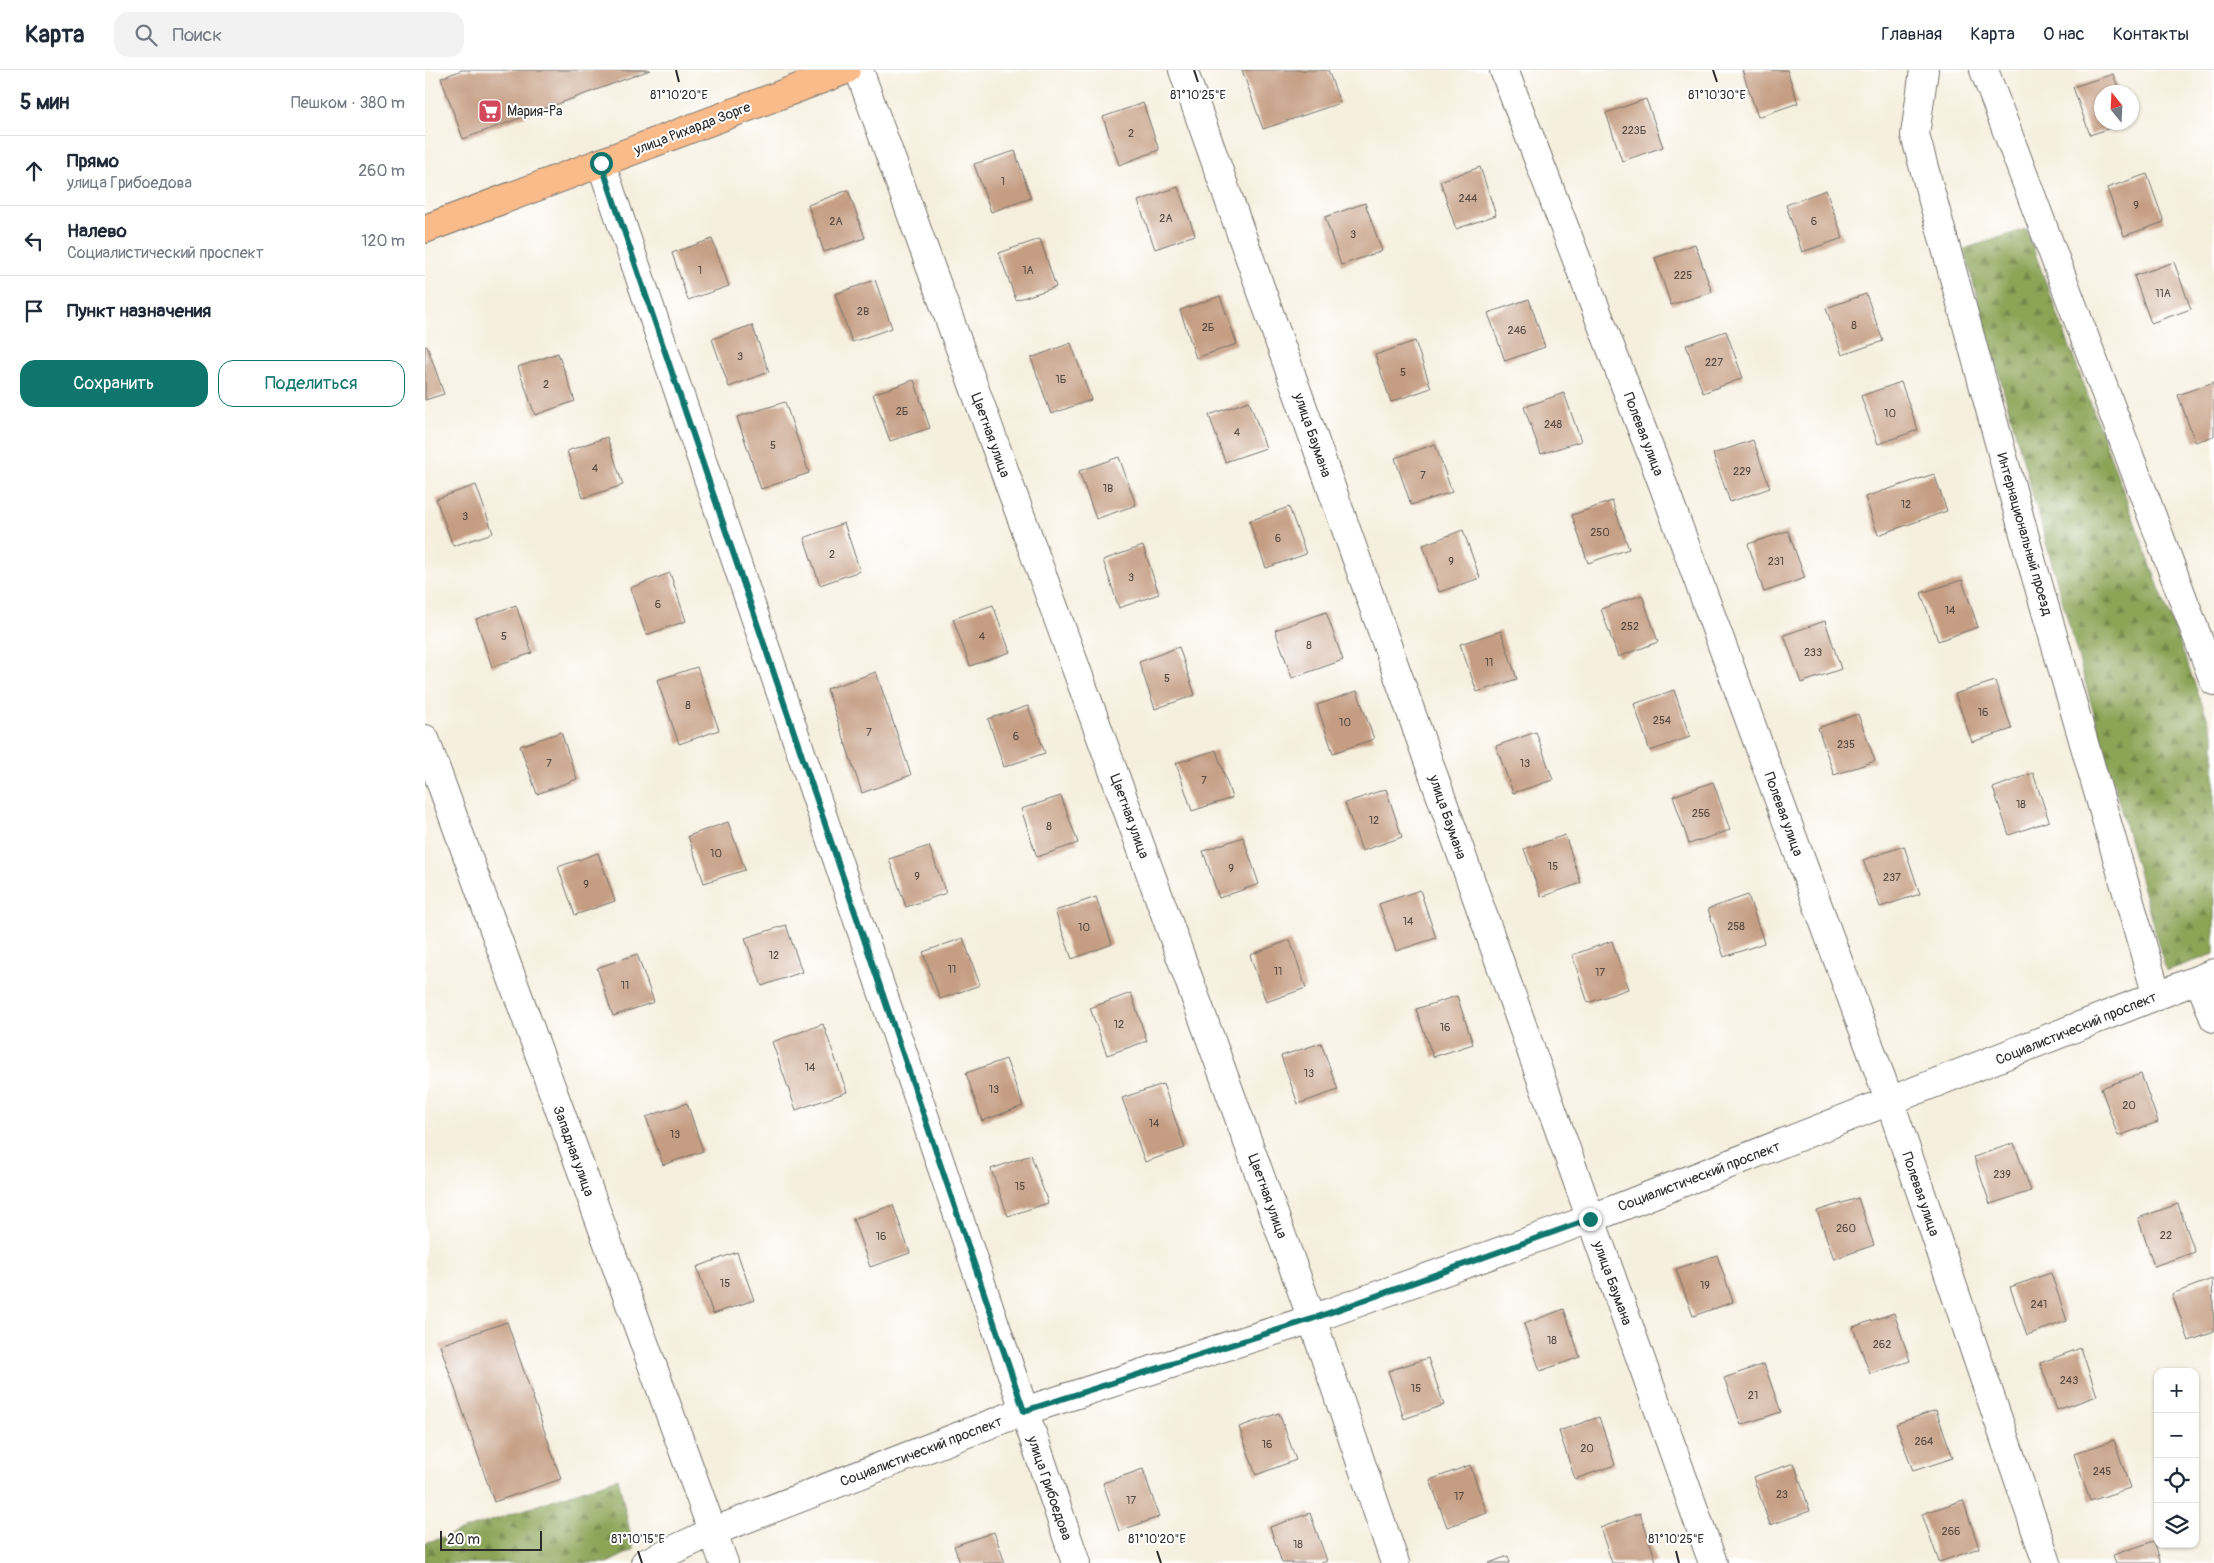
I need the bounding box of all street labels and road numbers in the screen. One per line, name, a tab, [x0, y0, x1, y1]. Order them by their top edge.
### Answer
street label: улица Рихарда Зорге	[631, 98, 753, 159]
street label: улица Баумана	[1290, 390, 1335, 480]
street label: Полевая улица	[1620, 390, 1667, 478]
street label: Цветная улица	[967, 391, 1014, 480]
street label: Интернациональный проезд	[1993, 451, 2056, 618]
street label: Полевая улица	[1760, 770, 1807, 858]
street label: Цветная улица	[1106, 772, 1153, 861]
street label: улица Баумана	[1425, 772, 1470, 862]
street label: Социалистический проспект	[1993, 988, 2159, 1069]
street label: Западная улица	[549, 1104, 598, 1199]
street label: Социалистический проспект	[1616, 1138, 1783, 1215]
street label: Полевая улица	[1898, 1150, 1943, 1239]
street label: Цветная улица	[1244, 1152, 1291, 1241]
street label: улица Баумана	[1589, 1238, 1636, 1327]
street label: Социалистический проспект	[838, 1413, 1005, 1490]
street label: улица Грибоедова	[1023, 1433, 1075, 1543]

